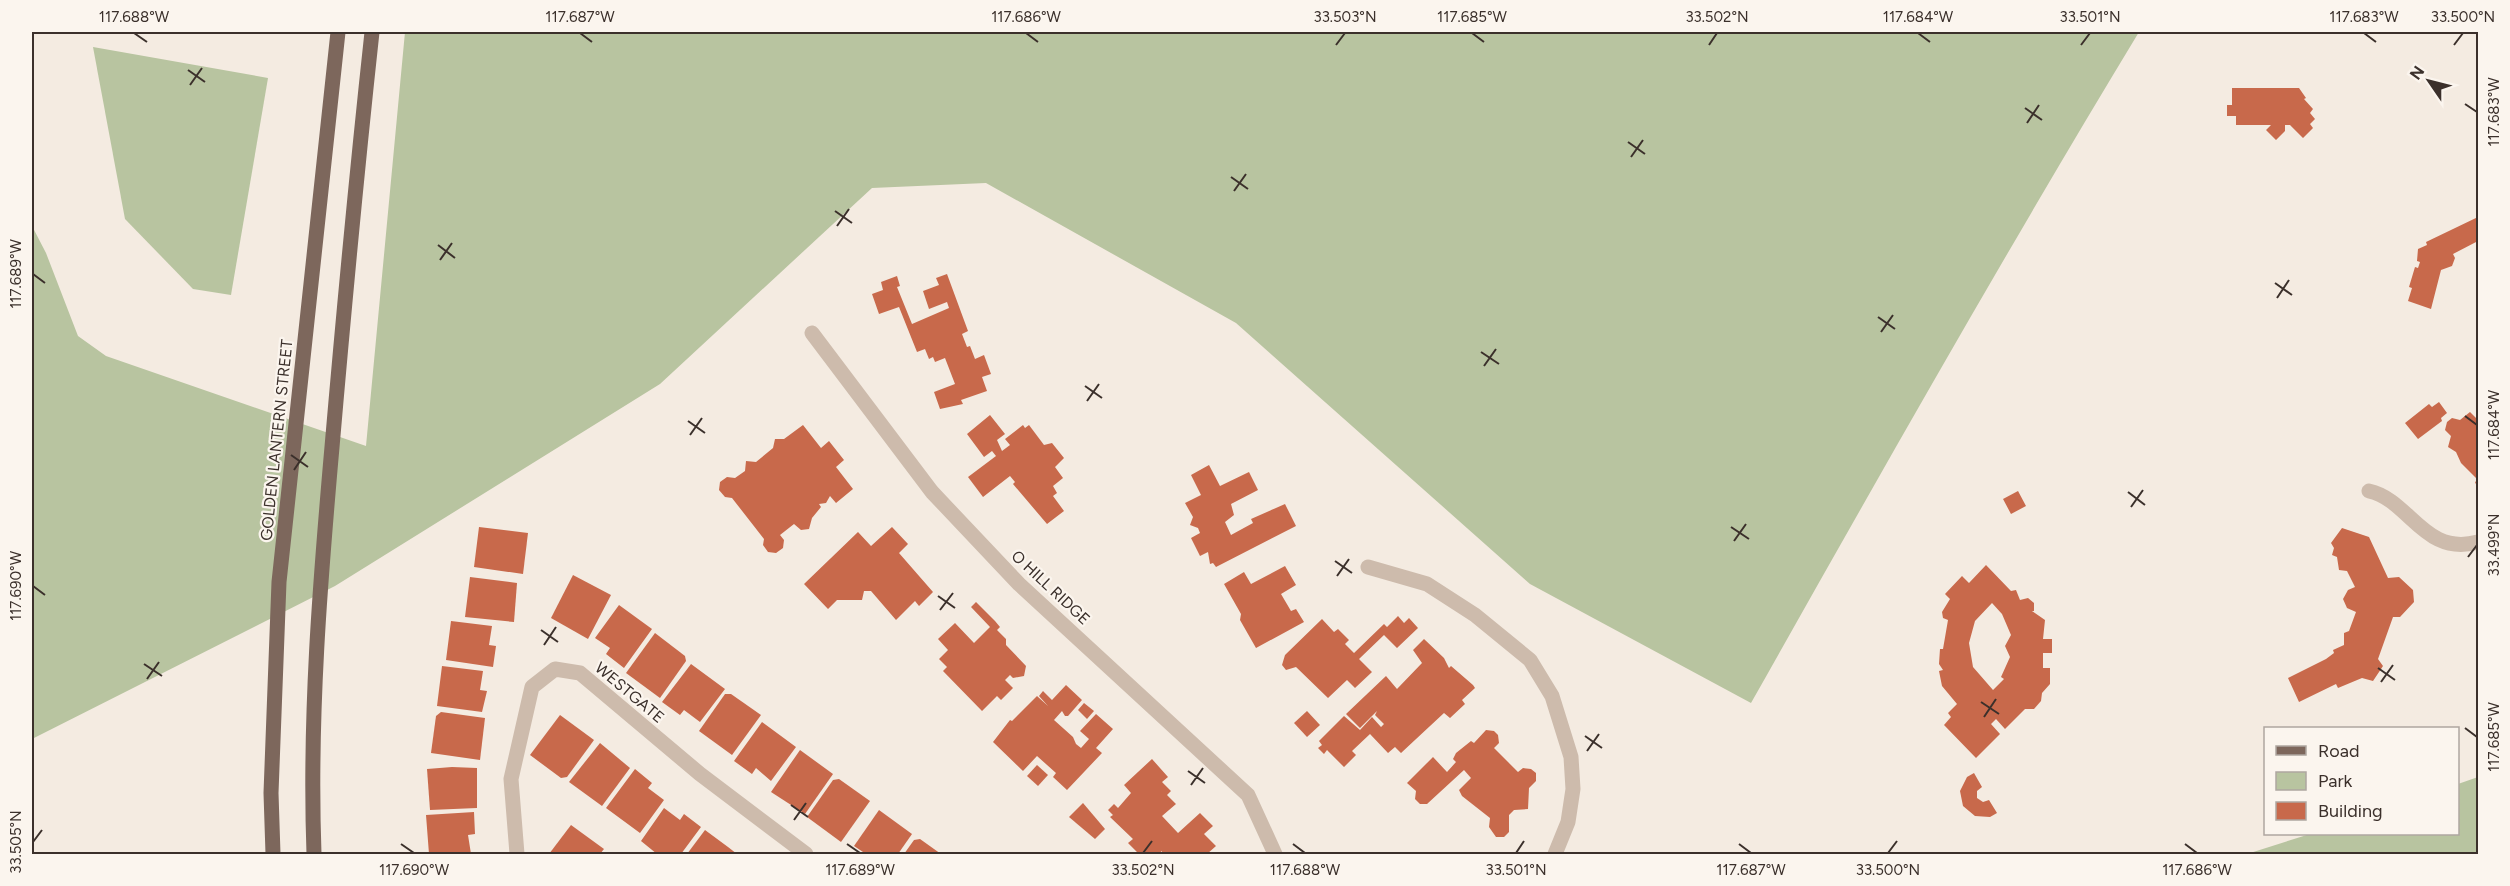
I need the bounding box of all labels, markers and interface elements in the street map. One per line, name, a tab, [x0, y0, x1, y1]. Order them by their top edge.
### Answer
text: 117.688°W	[99, 8, 170, 26]
text: 117.687°W	[545, 8, 615, 26]
text: 117.686°W	[991, 8, 1061, 26]
text: 33.503°N	[1314, 8, 1377, 26]
text: 117.685°W	[1437, 8, 1508, 26]
text: 33.502°N	[1685, 8, 1749, 26]
text: 117.684°W	[1883, 8, 1954, 26]
text: 33.501°N	[2059, 8, 2121, 26]
text: 117.683°W	[2329, 8, 2399, 26]
text: 33.500°N	[2431, 8, 2495, 26]
north arrow	[2399, 51, 2459, 111]
text: N	[2406, 62, 2428, 83]
text: 117.683°W	[2485, 77, 2503, 147]
text: 117.689°W	[7, 239, 25, 309]
street label: GOLDEN LANTERN STREET	[256, 338, 297, 542]
text: 117.684°W	[2485, 389, 2503, 460]
text: 33.499°N	[2485, 514, 2503, 576]
street label: O HILL RIDGE	[1007, 546, 1094, 629]
text: 117.690°W	[7, 550, 25, 621]
street label: WESTGATE	[591, 658, 668, 727]
text: 117.685°W	[2485, 701, 2503, 772]
legend	[2264, 727, 2459, 835]
text: Road	[2318, 740, 2359, 762]
text: Park	[2318, 770, 2353, 792]
text: Building	[2318, 800, 2383, 822]
text: 33.505°N	[7, 810, 25, 874]
text: 117.690°W	[379, 861, 450, 879]
text: 117.689°W	[825, 861, 895, 879]
text: 33.502°N	[1111, 861, 1175, 879]
text: 117.688°W	[1270, 861, 1341, 879]
text: 33.501°N	[1485, 861, 1547, 879]
text: 117.687°W	[1716, 861, 1786, 879]
text: 33.500°N	[1856, 861, 1920, 879]
text: 117.686°W	[2162, 861, 2232, 879]

